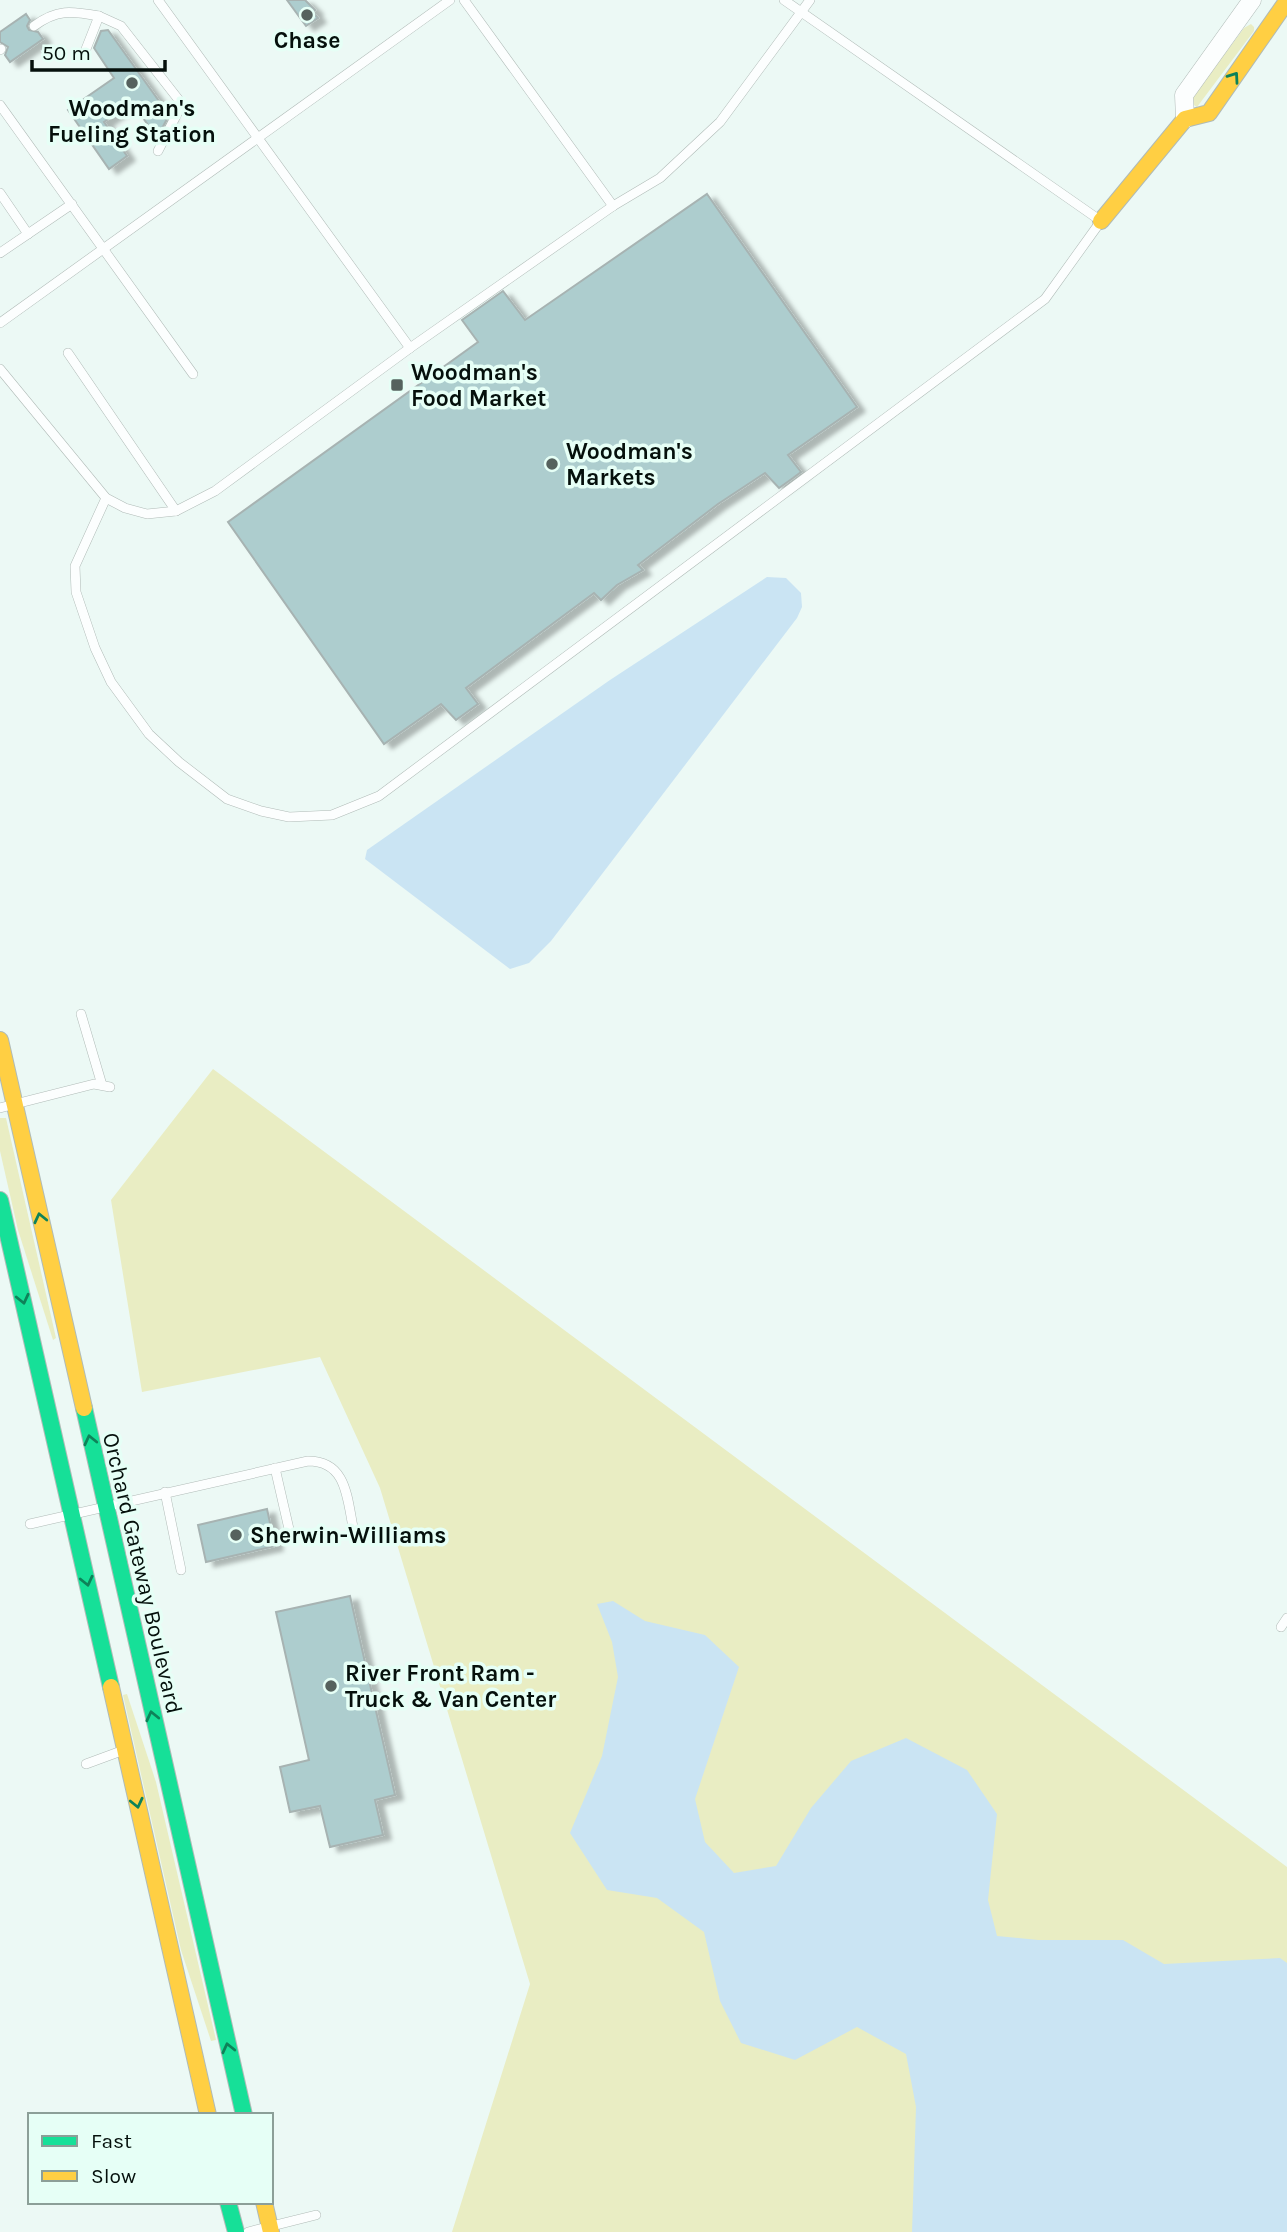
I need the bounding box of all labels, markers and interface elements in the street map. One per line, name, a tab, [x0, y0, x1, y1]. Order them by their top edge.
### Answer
marker: Chase	[299, 7, 315, 23]
place label: Chase	[274, 27, 340, 54]
scale bar	[32, 28, 164, 72]
text: 50 m	[42, 41, 91, 65]
one-way arrow	[1226, 72, 1238, 85]
marker: Woodman's Fueling Station	[124, 75, 140, 91]
place label: Woodman's Fueling Station	[48, 95, 216, 148]
place label: Woodman's Food Market	[411, 359, 546, 412]
marker: Woodman's Food Market	[389, 377, 405, 393]
place label: Woodman's Markets	[566, 438, 693, 491]
marker: Woodman's Markets	[544, 456, 560, 472]
one-way arrow	[34, 1212, 48, 1224]
one-way arrow	[14, 1293, 29, 1305]
street label: Orchard Gateway Boulevard	[97, 1430, 188, 1716]
one-way arrow	[84, 1434, 98, 1446]
place label: Sherwin-Williams	[250, 1522, 446, 1549]
marker: Sherwin-Williams	[228, 1527, 244, 1543]
one-way arrow	[79, 1575, 93, 1587]
place label: River Front Ram - Truck & Van Center	[345, 1660, 556, 1713]
marker: River Front Ram - Truck & Van Center	[323, 1678, 339, 1694]
one-way arrow	[146, 1710, 161, 1722]
one-way arrow	[129, 1797, 143, 1809]
one-way arrow	[222, 2042, 237, 2054]
legend	[28, 2113, 273, 2204]
text: Fast	[91, 2129, 132, 2153]
text: Slow	[91, 2164, 136, 2188]

